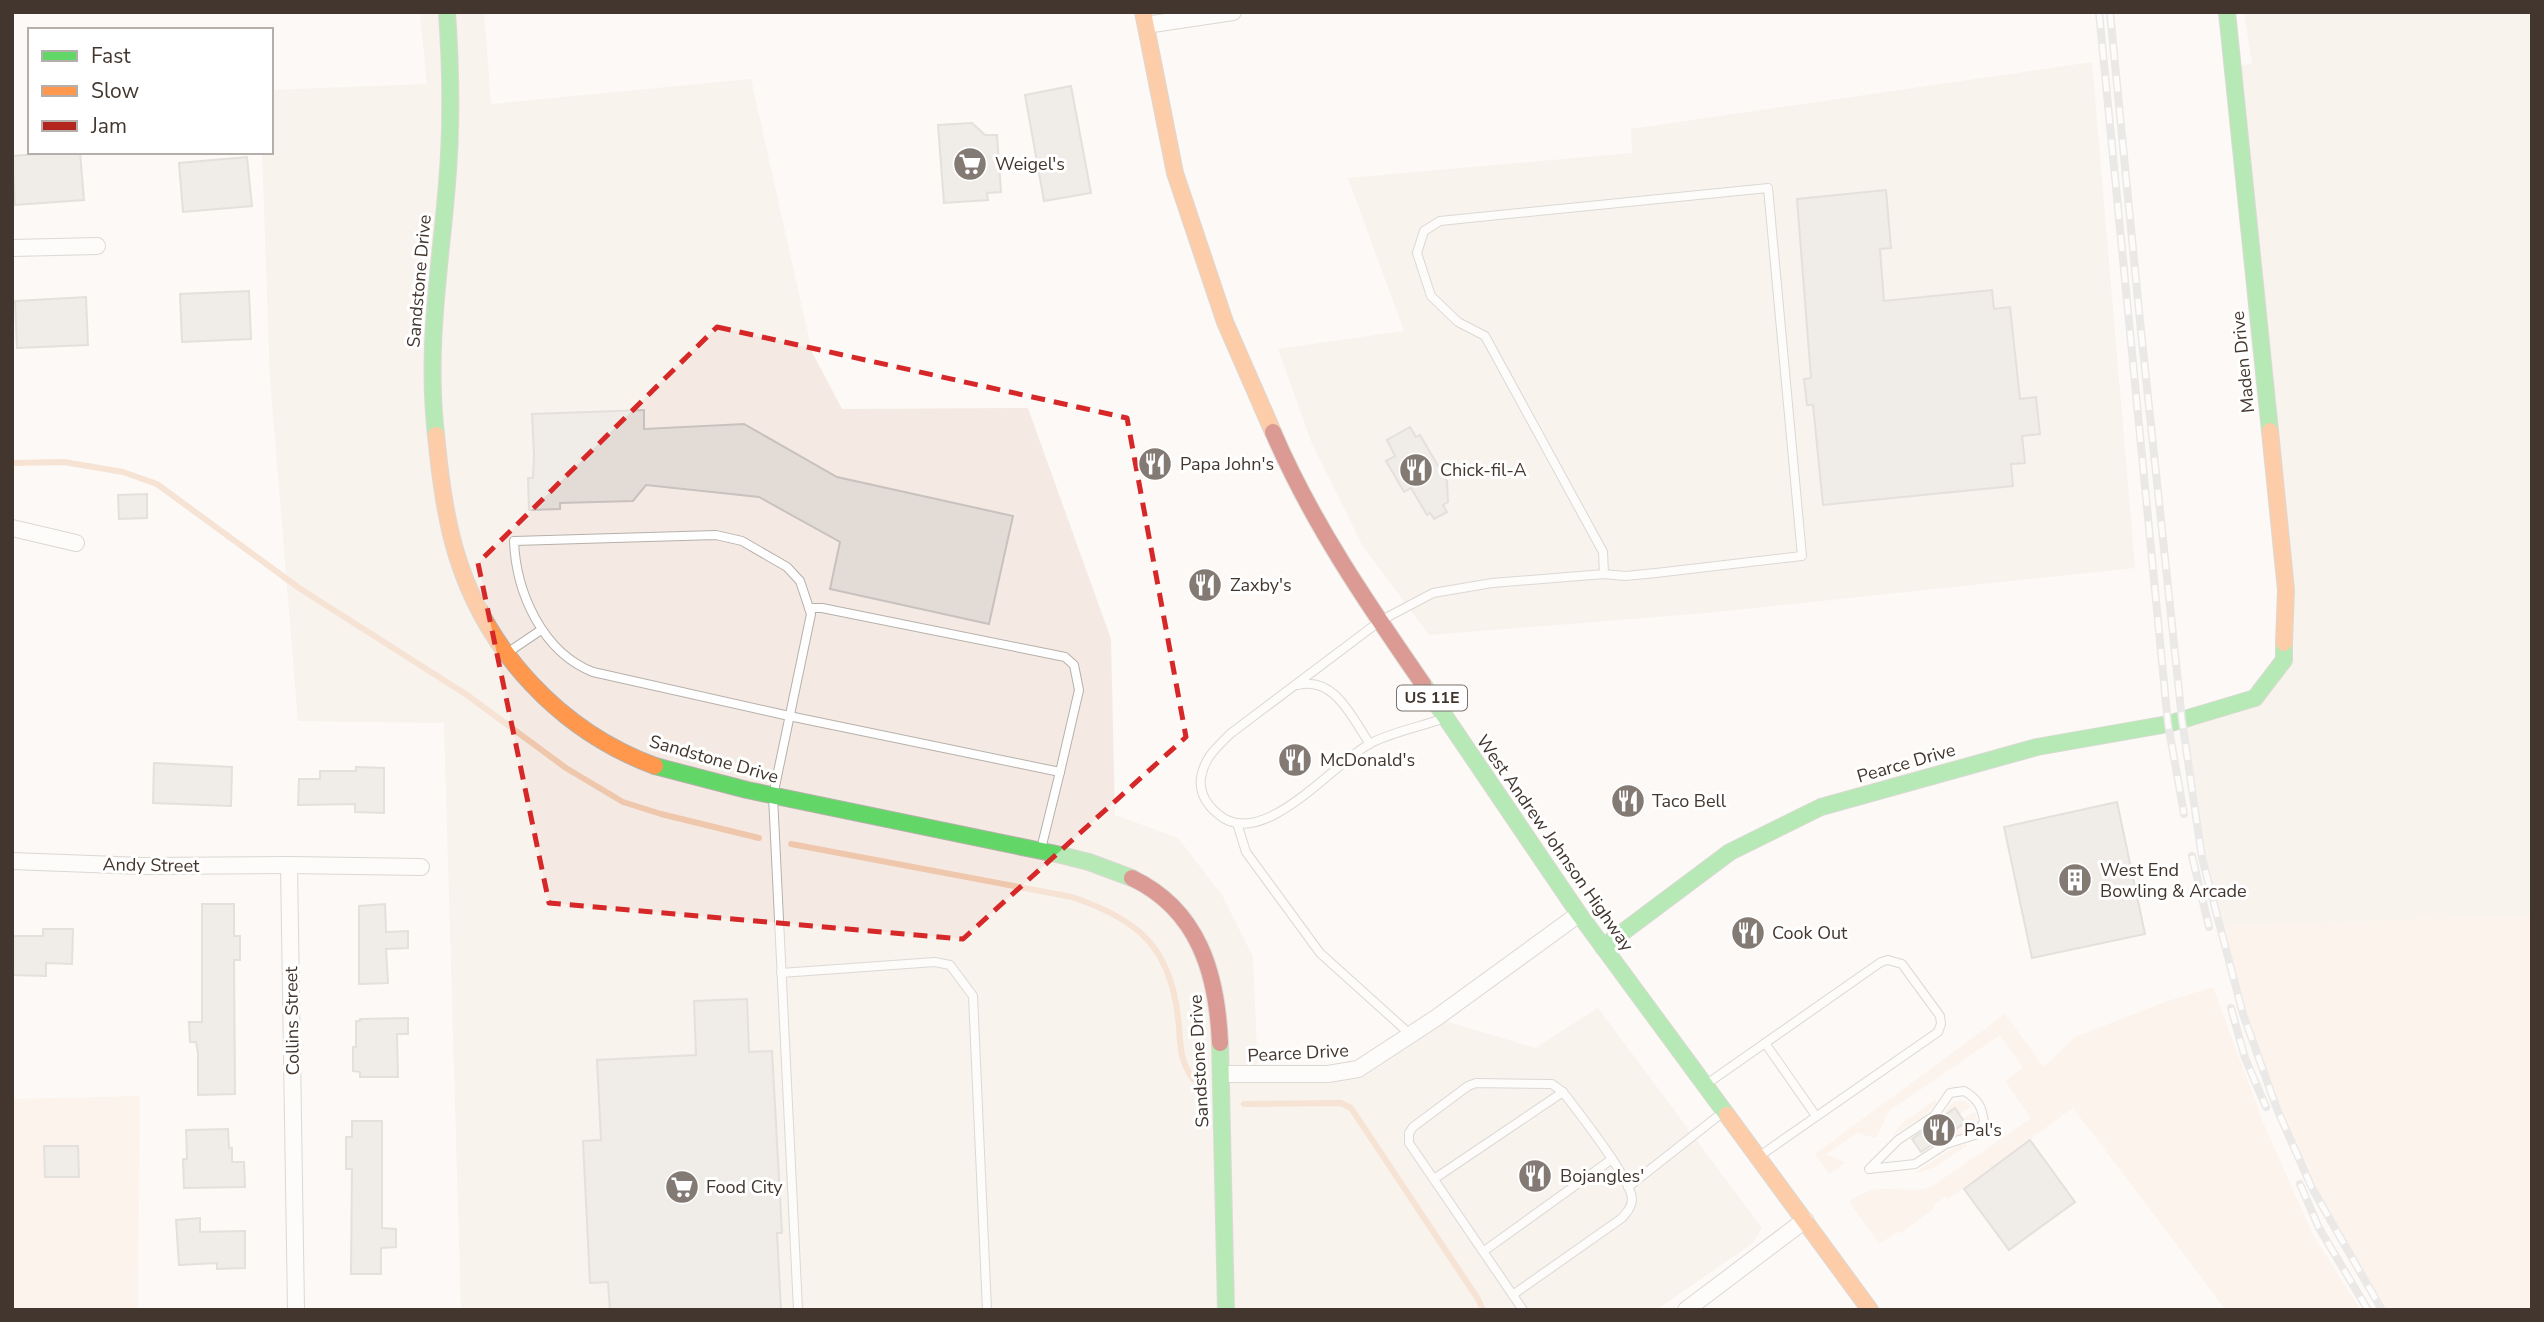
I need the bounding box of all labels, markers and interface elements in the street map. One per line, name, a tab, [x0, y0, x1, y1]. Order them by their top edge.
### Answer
legend	[28, 28, 273, 154]
text: Fast	[91, 42, 131, 70]
text: Slow	[91, 77, 140, 105]
text: Jam	[90, 112, 127, 140]
supermarket icon: Weigel's	[951, 145, 989, 183]
place label: Weigel's	[995, 152, 1065, 176]
street label: Sandstone Drive	[401, 214, 437, 348]
street label: Maden Drive	[2226, 310, 2260, 414]
restaurant icon: Papa John's	[1136, 445, 1174, 483]
restaurant icon: Chick-fil-A	[1397, 451, 1435, 489]
place label: Papa John's	[1180, 452, 1274, 476]
place label: Chick-fil-A	[1440, 458, 1527, 482]
restaurant icon: Zaxby's	[1186, 566, 1224, 604]
place label: Zaxby's	[1230, 573, 1292, 597]
road number: US 11E	[1397, 685, 1467, 710]
street label: Sandstone Drive	[647, 729, 781, 789]
street label: West Andrew Johnson Highway	[1471, 730, 1640, 957]
street label: Pearce Drive	[1854, 737, 1958, 789]
restaurant icon: McDonald's	[1276, 741, 1314, 779]
place label: McDonald's	[1320, 748, 1415, 772]
restaurant icon: Taco Bell	[1609, 782, 1647, 820]
place label: Taco Bell	[1652, 789, 1727, 813]
street label: Andy Street	[102, 852, 200, 878]
place label: West End Bowling & Arcade	[2100, 858, 2247, 903]
building icon: West End Bowling & Arcade	[2056, 861, 2094, 899]
restaurant icon: Cook Out	[1729, 914, 1767, 952]
place label: Cook Out	[1772, 921, 1848, 945]
street label: Collins Street	[279, 966, 305, 1076]
street label: Sandstone Drive	[1184, 994, 1214, 1128]
street label: Pearce Drive	[1247, 1038, 1349, 1068]
restaurant icon: Pal's	[1920, 1111, 1958, 1149]
place label: Pal's	[1964, 1118, 2002, 1142]
restaurant icon: Bojangles'	[1516, 1157, 1554, 1195]
place label: Bojangles'	[1560, 1164, 1644, 1188]
supermarket icon: Food City	[663, 1168, 701, 1206]
place label: Food City	[706, 1175, 783, 1199]

